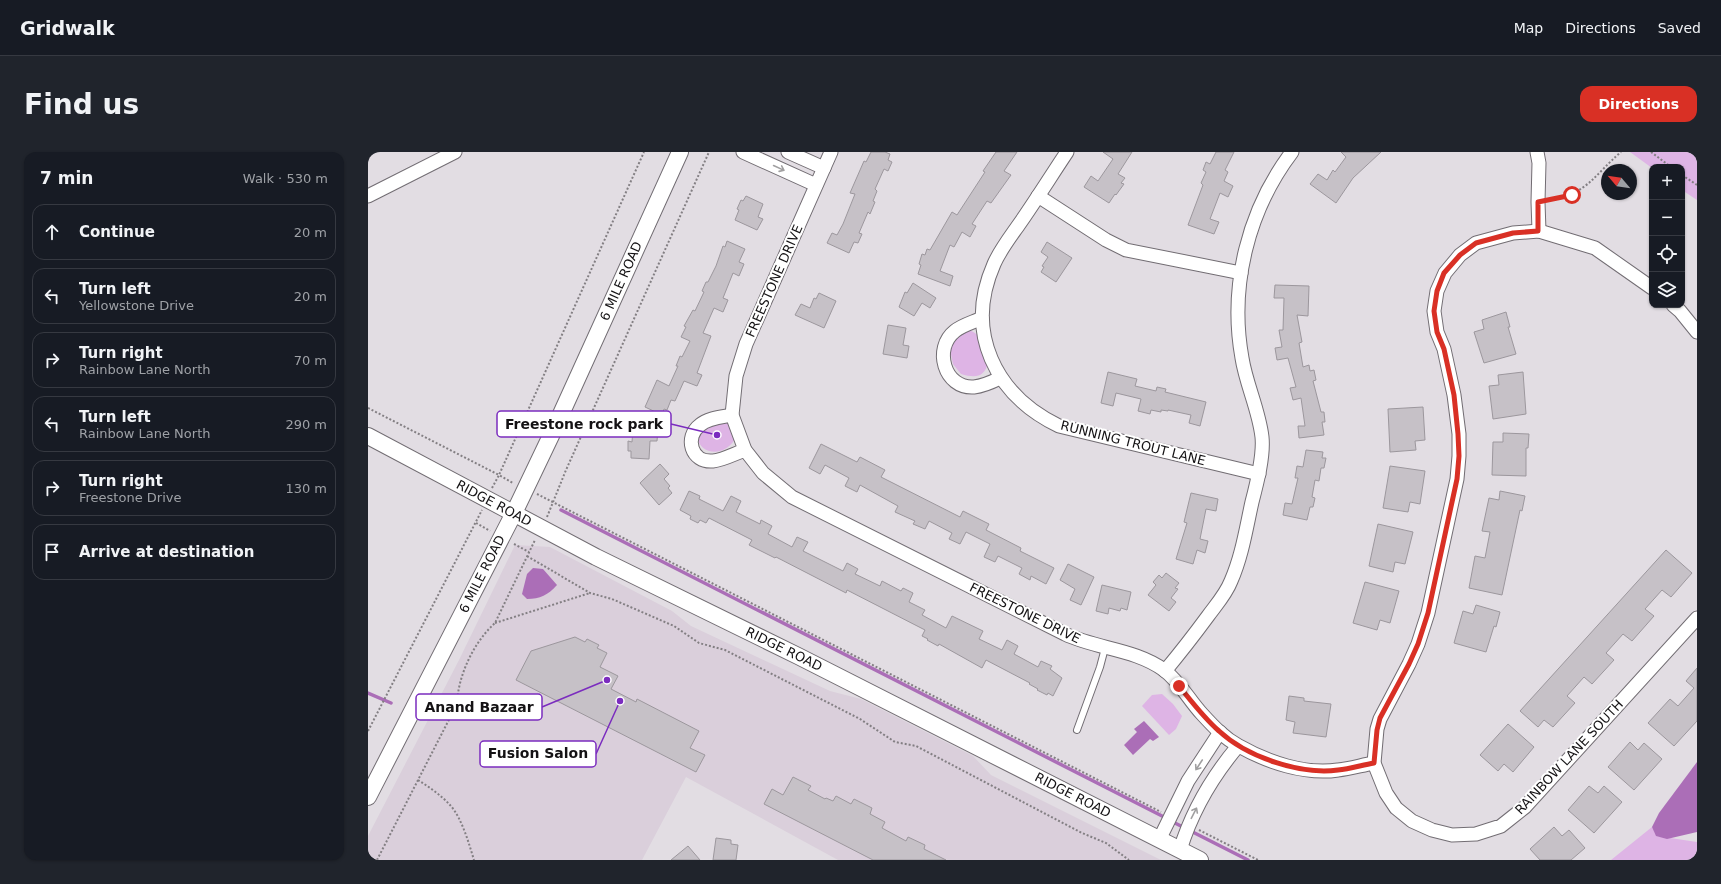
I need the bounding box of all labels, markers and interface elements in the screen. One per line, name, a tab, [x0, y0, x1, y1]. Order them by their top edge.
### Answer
text: Gridwalk	[20, 17, 115, 39]
text: Map	[1514, 20, 1543, 36]
text: Directions	[1565, 20, 1636, 36]
text: Saved	[1658, 20, 1701, 36]
button: Directions	[1580, 86, 1697, 122]
text: Find us	[24, 88, 139, 121]
north arrow	[1601, 164, 1637, 200]
map controls	[1649, 164, 1685, 308]
button: +	[1649, 164, 1685, 200]
one-way arrow	[772, 165, 784, 172]
text: 7 min	[40, 168, 93, 188]
text: Walk · 530 m	[243, 171, 328, 186]
route start	[1563, 186, 1581, 204]
button: −	[1649, 200, 1685, 236]
icon: ahead	[41, 221, 63, 243]
street label: FREESTONE DRIVE	[742, 222, 806, 340]
text: Continue	[79, 223, 155, 241]
text: 20 m	[294, 225, 327, 240]
button: locate	[1649, 236, 1685, 272]
street label: 6 MILE ROAD	[597, 239, 645, 323]
button: layers	[1649, 272, 1685, 308]
text: Turn left	[79, 280, 151, 298]
icon: left	[41, 285, 63, 307]
text: 20 m	[294, 289, 327, 304]
text: Yellowstone Drive	[79, 298, 194, 313]
text: Turn right	[79, 344, 163, 362]
icon: right	[41, 349, 63, 371]
text: 70 m	[294, 353, 327, 368]
text: Rainbow Lane North	[79, 362, 210, 377]
text: Turn left	[79, 408, 151, 426]
callout: Freestone rock park	[497, 411, 671, 437]
icon: left	[41, 413, 63, 435]
text: Freestone rock park	[505, 416, 664, 432]
text: 290 m	[285, 417, 327, 432]
street label: RUNNING TROUT LANE	[1059, 418, 1207, 468]
text: Rainbow Lane North	[79, 426, 210, 441]
text: Turn right	[79, 472, 163, 490]
icon: right	[41, 477, 63, 499]
street label: RIDGE ROAD	[454, 477, 534, 529]
text: 130 m	[285, 481, 327, 496]
text: Freestone Drive	[79, 490, 181, 505]
street label: 6 MILE ROAD	[456, 533, 508, 615]
icon: arrive	[41, 541, 63, 563]
text: Arrive at destination	[79, 543, 254, 561]
street label: FREESTONE DRIVE	[967, 580, 1083, 646]
street label: RIDGE ROAD	[743, 624, 825, 674]
route end	[1170, 677, 1188, 695]
callout: Anand Bazaar	[416, 694, 542, 720]
street label: RAINBOW LANE SOUTH	[1512, 697, 1626, 817]
text: Anand Bazaar	[424, 699, 534, 715]
callout: Fusion Salon	[480, 741, 596, 767]
text: Fusion Salon	[488, 745, 588, 761]
one-way arrow	[1194, 759, 1202, 771]
street label: RIDGE ROAD	[1033, 769, 1113, 821]
one-way arrow	[1190, 808, 1198, 820]

